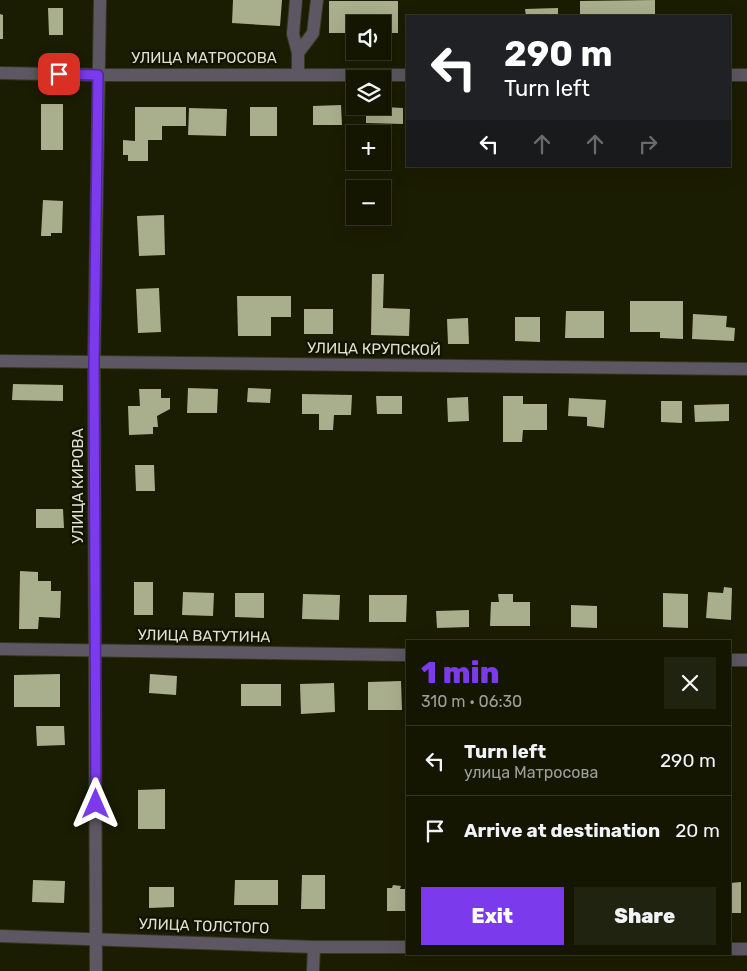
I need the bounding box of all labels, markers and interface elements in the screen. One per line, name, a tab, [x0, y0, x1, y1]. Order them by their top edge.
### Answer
map controls	[346, 15, 391, 225]
button: sound	[346, 15, 391, 60]
text: 290 m	[504, 33, 613, 75]
icon: left	[421, 35, 486, 100]
street label: УЛИЦА МАТРОСОВА	[131, 49, 277, 67]
pin	[38, 53, 80, 95]
icon: arrive	[45, 60, 73, 88]
button: layers	[346, 70, 391, 115]
text: Turn left	[504, 75, 590, 102]
button: +	[346, 125, 391, 170]
icon: left	[475, 130, 503, 158]
icon: ahead	[528, 130, 556, 158]
icon: ahead	[581, 130, 609, 158]
icon: right	[634, 130, 662, 158]
button: −	[346, 180, 391, 225]
street label: УЛИЦА КРУПСКОЙ	[307, 339, 441, 359]
street label: УЛИЦА КИРОВА	[69, 428, 87, 544]
street label: УЛИЦА ВАТУТИНА	[137, 626, 271, 646]
text: 1 min	[421, 655, 499, 691]
button: close	[664, 657, 716, 709]
text: 310 m · 06:30	[421, 692, 522, 711]
text: Turn left	[464, 740, 546, 763]
icon: left	[421, 747, 449, 775]
text: 290 m	[660, 749, 716, 772]
text: улица Матросова	[464, 763, 598, 782]
position arrow	[69, 777, 121, 829]
icon: arrive	[421, 817, 449, 845]
text: Arrive at destination	[464, 819, 660, 842]
text: 20 m	[675, 819, 720, 842]
button: Exit	[421, 887, 564, 945]
button: Share	[574, 887, 716, 945]
street label: УЛИЦА ТОЛСТОГО	[138, 915, 270, 937]

